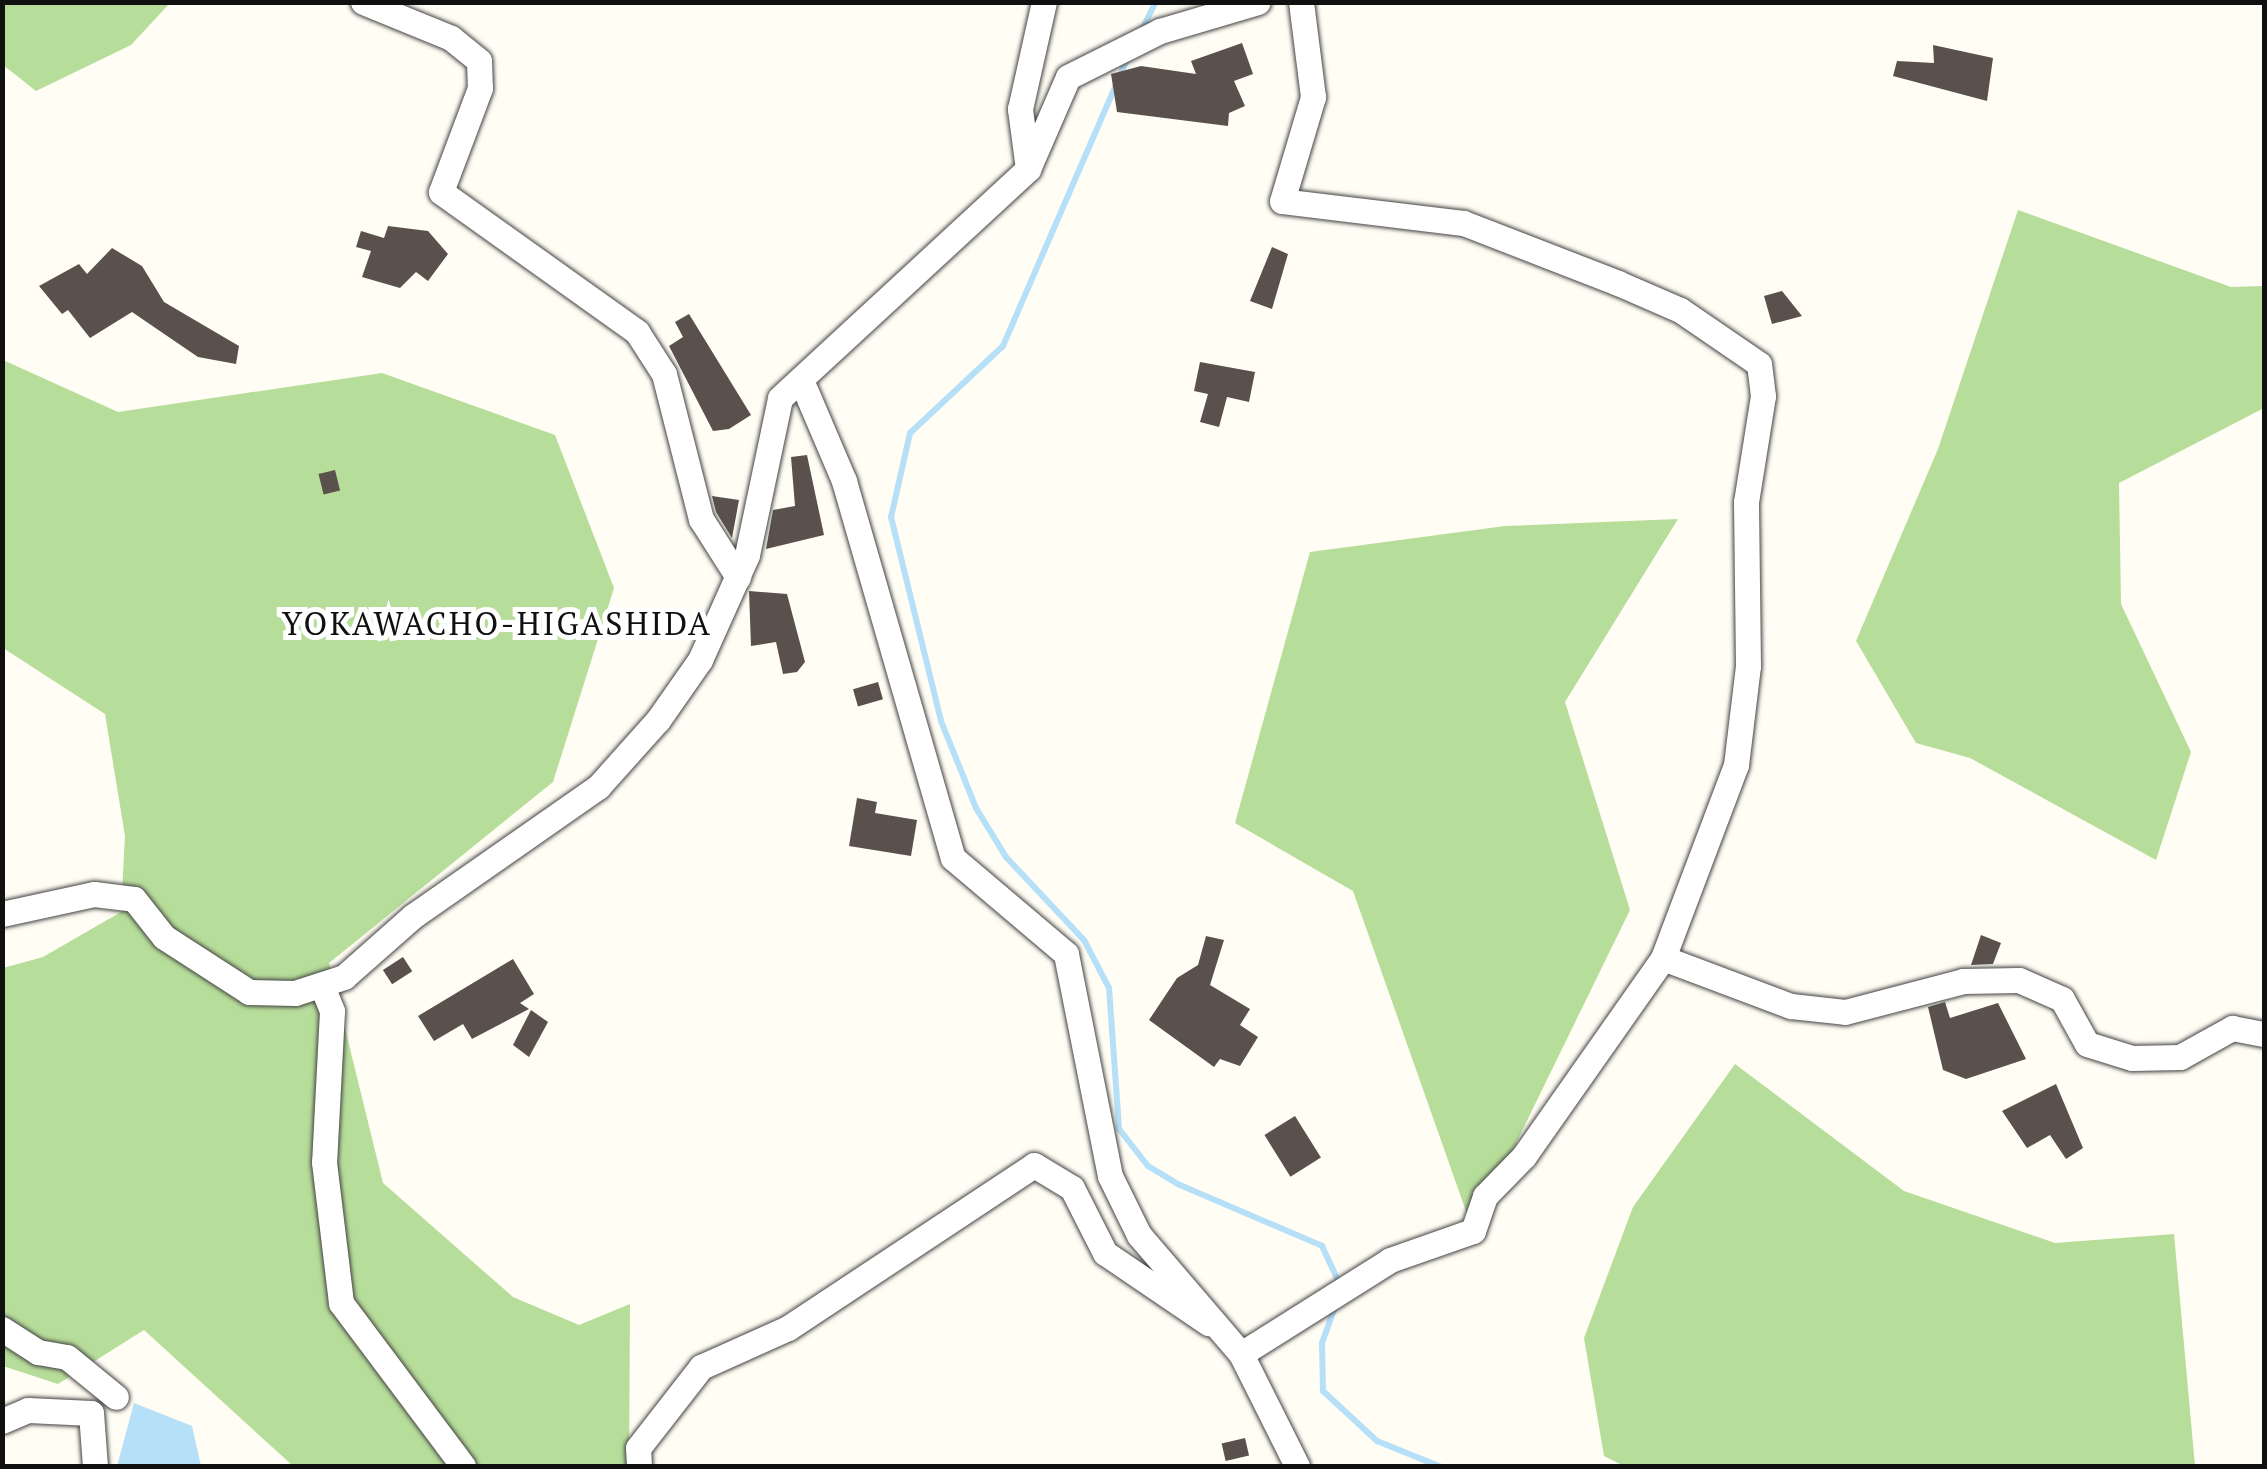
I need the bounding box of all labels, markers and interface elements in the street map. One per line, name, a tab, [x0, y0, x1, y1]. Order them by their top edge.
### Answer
district label: YOKAWACHO-HIGASHIDA	[282, 604, 712, 642]

